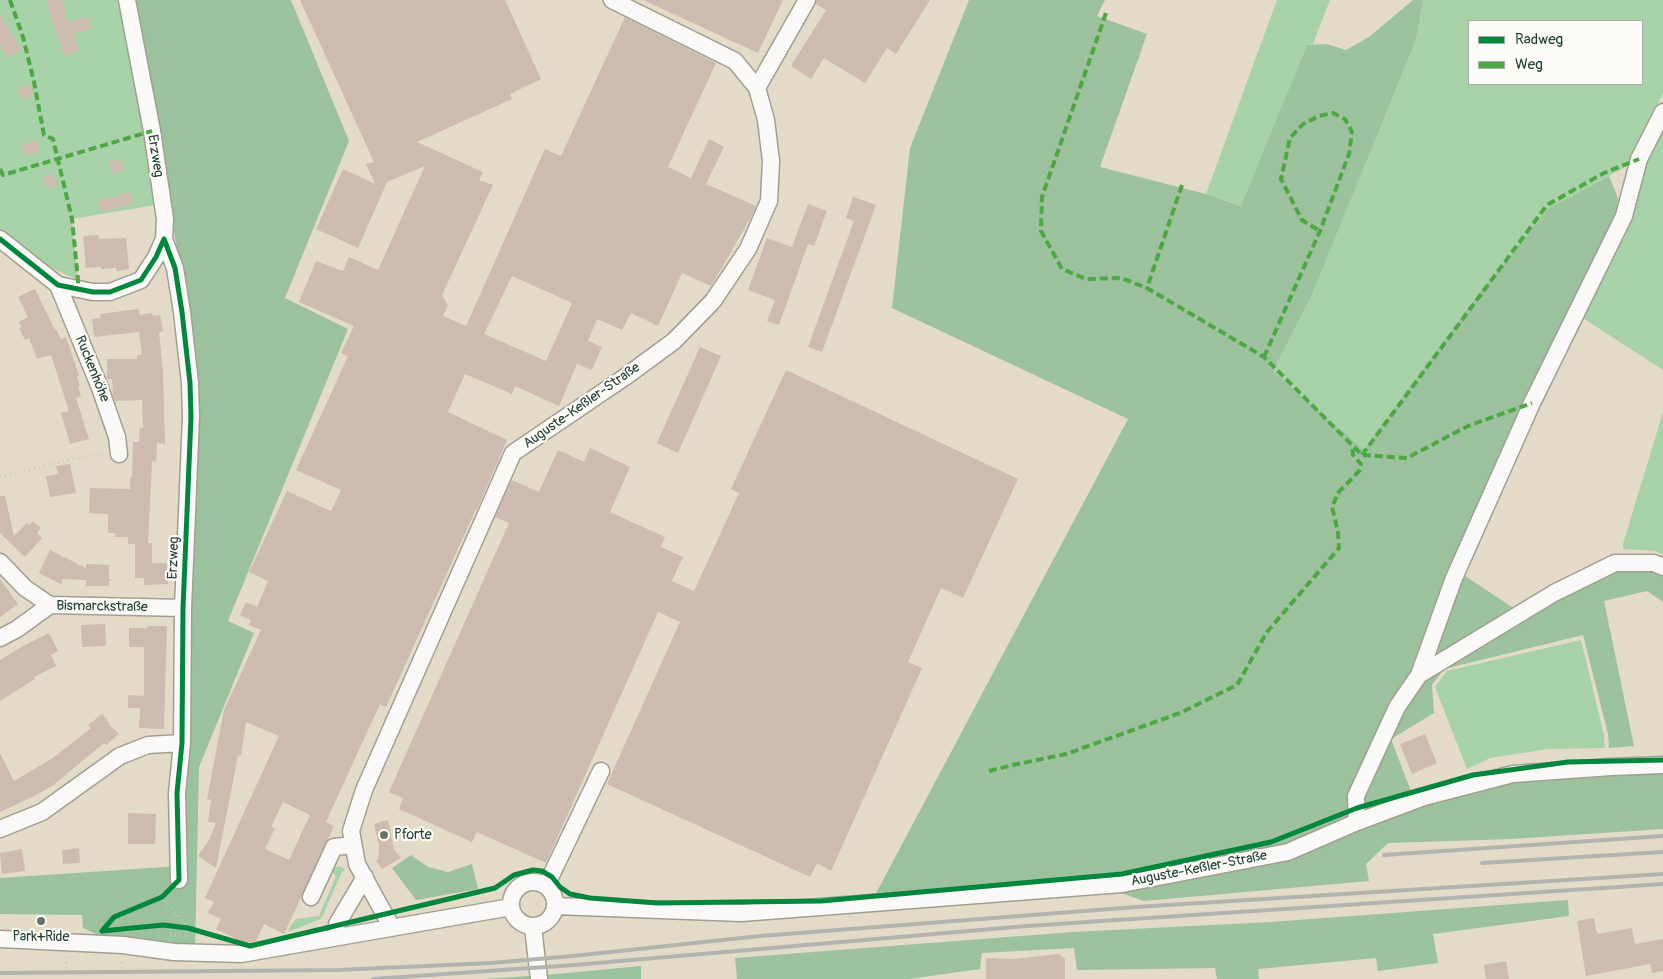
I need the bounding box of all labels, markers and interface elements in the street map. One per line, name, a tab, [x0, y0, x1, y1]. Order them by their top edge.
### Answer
legend	[1468, 20, 1643, 85]
text: Radweg	[1515, 30, 1563, 49]
text: Weg	[1515, 55, 1543, 74]
street label: Erzweg	[143, 133, 167, 179]
street label: Ruckenhöhe	[71, 333, 113, 405]
street label: Auguste-Keßler-Straße	[520, 359, 644, 453]
street label: Erzweg	[165, 536, 183, 580]
street label: Bismarckstraße	[56, 598, 148, 616]
place label: Pforte	[394, 827, 432, 843]
marker: Pforte	[378, 829, 390, 841]
street label: Auguste-Keßler-Straße	[1129, 848, 1269, 890]
marker: Park+Ride	[35, 915, 47, 927]
place label: Park+Ride	[13, 929, 69, 945]

